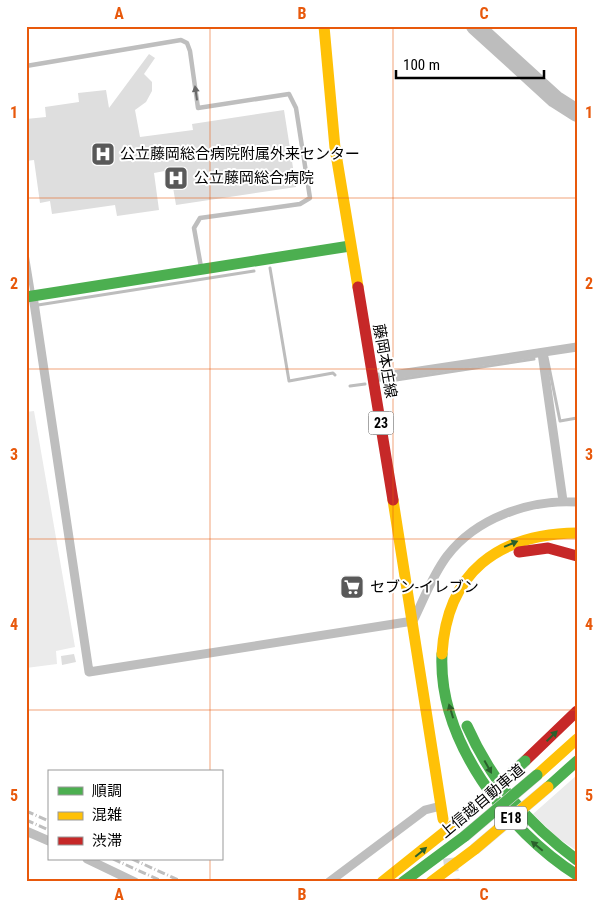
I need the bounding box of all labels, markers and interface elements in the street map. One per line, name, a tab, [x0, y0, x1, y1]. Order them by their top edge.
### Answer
text: A	[114, 4, 124, 23]
text: B	[298, 4, 307, 23]
text: C	[479, 4, 489, 23]
scale bar	[396, 48, 543, 80]
text: 100 m	[403, 56, 440, 74]
one-way arrow	[191, 84, 199, 100]
text: 1	[10, 103, 18, 122]
text: 1	[585, 103, 593, 122]
hospital icon: 公立藤岡総合病院附属外来センター	[90, 141, 116, 167]
place label: 公立藤岡総合病院附属外来センター	[120, 145, 360, 163]
hospital icon: 公立藤岡総合病院	[163, 165, 189, 191]
place label: 公立藤岡総合病院	[194, 169, 314, 187]
text: 2	[10, 274, 18, 293]
text: 2	[585, 274, 593, 293]
street label: 藤岡本庄線	[370, 322, 400, 400]
road number: 23	[368, 412, 394, 434]
text: 3	[10, 445, 18, 464]
text: 3	[585, 445, 593, 464]
one-way arrow	[504, 539, 518, 547]
supermarket icon: セブン-イレブン	[339, 574, 365, 600]
place label: セブン-イレブン	[370, 578, 479, 596]
text: 4	[10, 615, 18, 634]
text: 4	[585, 615, 593, 634]
one-way arrow	[447, 704, 455, 719]
one-way arrow	[545, 730, 557, 742]
street label: 上信越自動車道	[436, 760, 528, 842]
one-way arrow	[484, 760, 492, 775]
legend	[48, 770, 222, 860]
text: 順調	[92, 782, 122, 800]
text: 5	[10, 786, 18, 805]
text: 5	[585, 786, 593, 805]
text: 混雑	[92, 806, 122, 824]
road number: E18	[495, 806, 527, 830]
text: 渋滞	[92, 832, 122, 850]
one-way arrow	[531, 841, 544, 852]
one-way arrow	[414, 846, 427, 857]
text: A	[114, 885, 124, 904]
text: B	[298, 885, 307, 904]
text: C	[479, 885, 489, 904]

